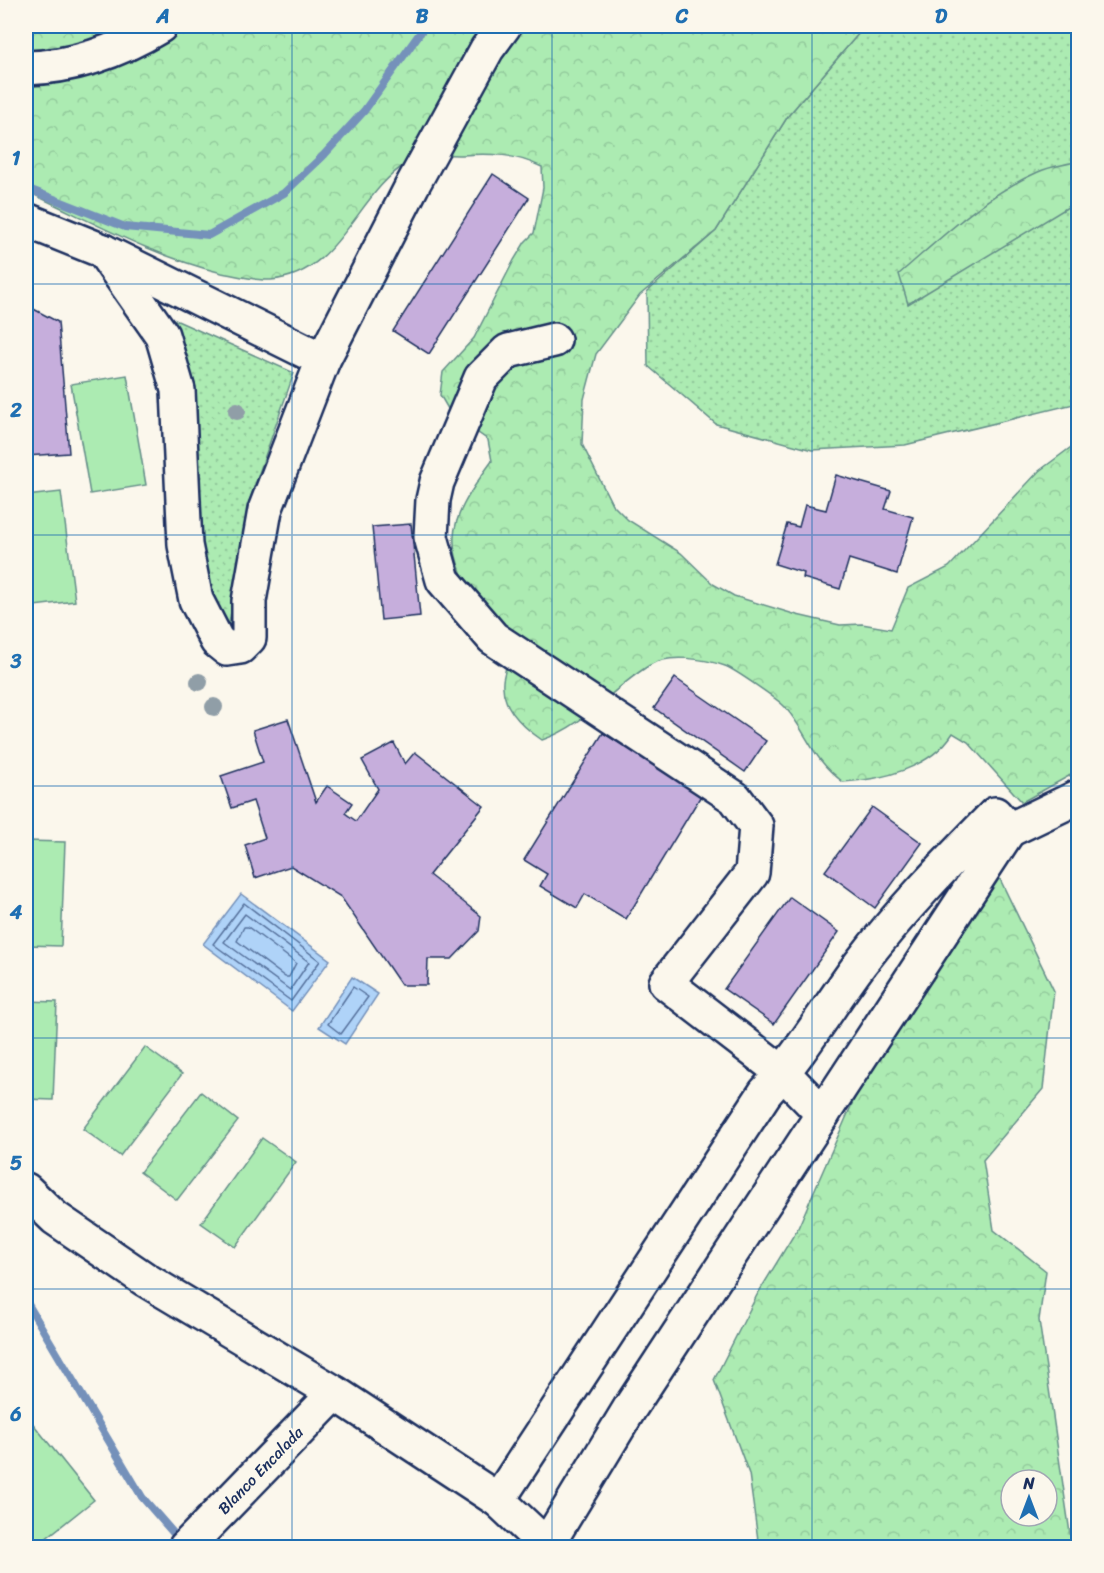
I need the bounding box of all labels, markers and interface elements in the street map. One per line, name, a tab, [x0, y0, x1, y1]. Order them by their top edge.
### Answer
text: A	[155, 0, 170, 34]
text: B	[416, 0, 429, 34]
text: C	[675, 0, 689, 34]
text: D	[935, 0, 948, 34]
text: 1	[12, 141, 21, 176]
text: 2	[9, 393, 22, 428]
text: 3	[10, 644, 22, 679]
text: 4	[9, 895, 23, 930]
text: 5	[10, 1146, 22, 1181]
text: 6	[9, 1397, 22, 1432]
street label: Blanco Encalada	[210, 1419, 311, 1521]
north arrow	[999, 1468, 1059, 1528]
text: N	[1022, 1469, 1035, 1498]

